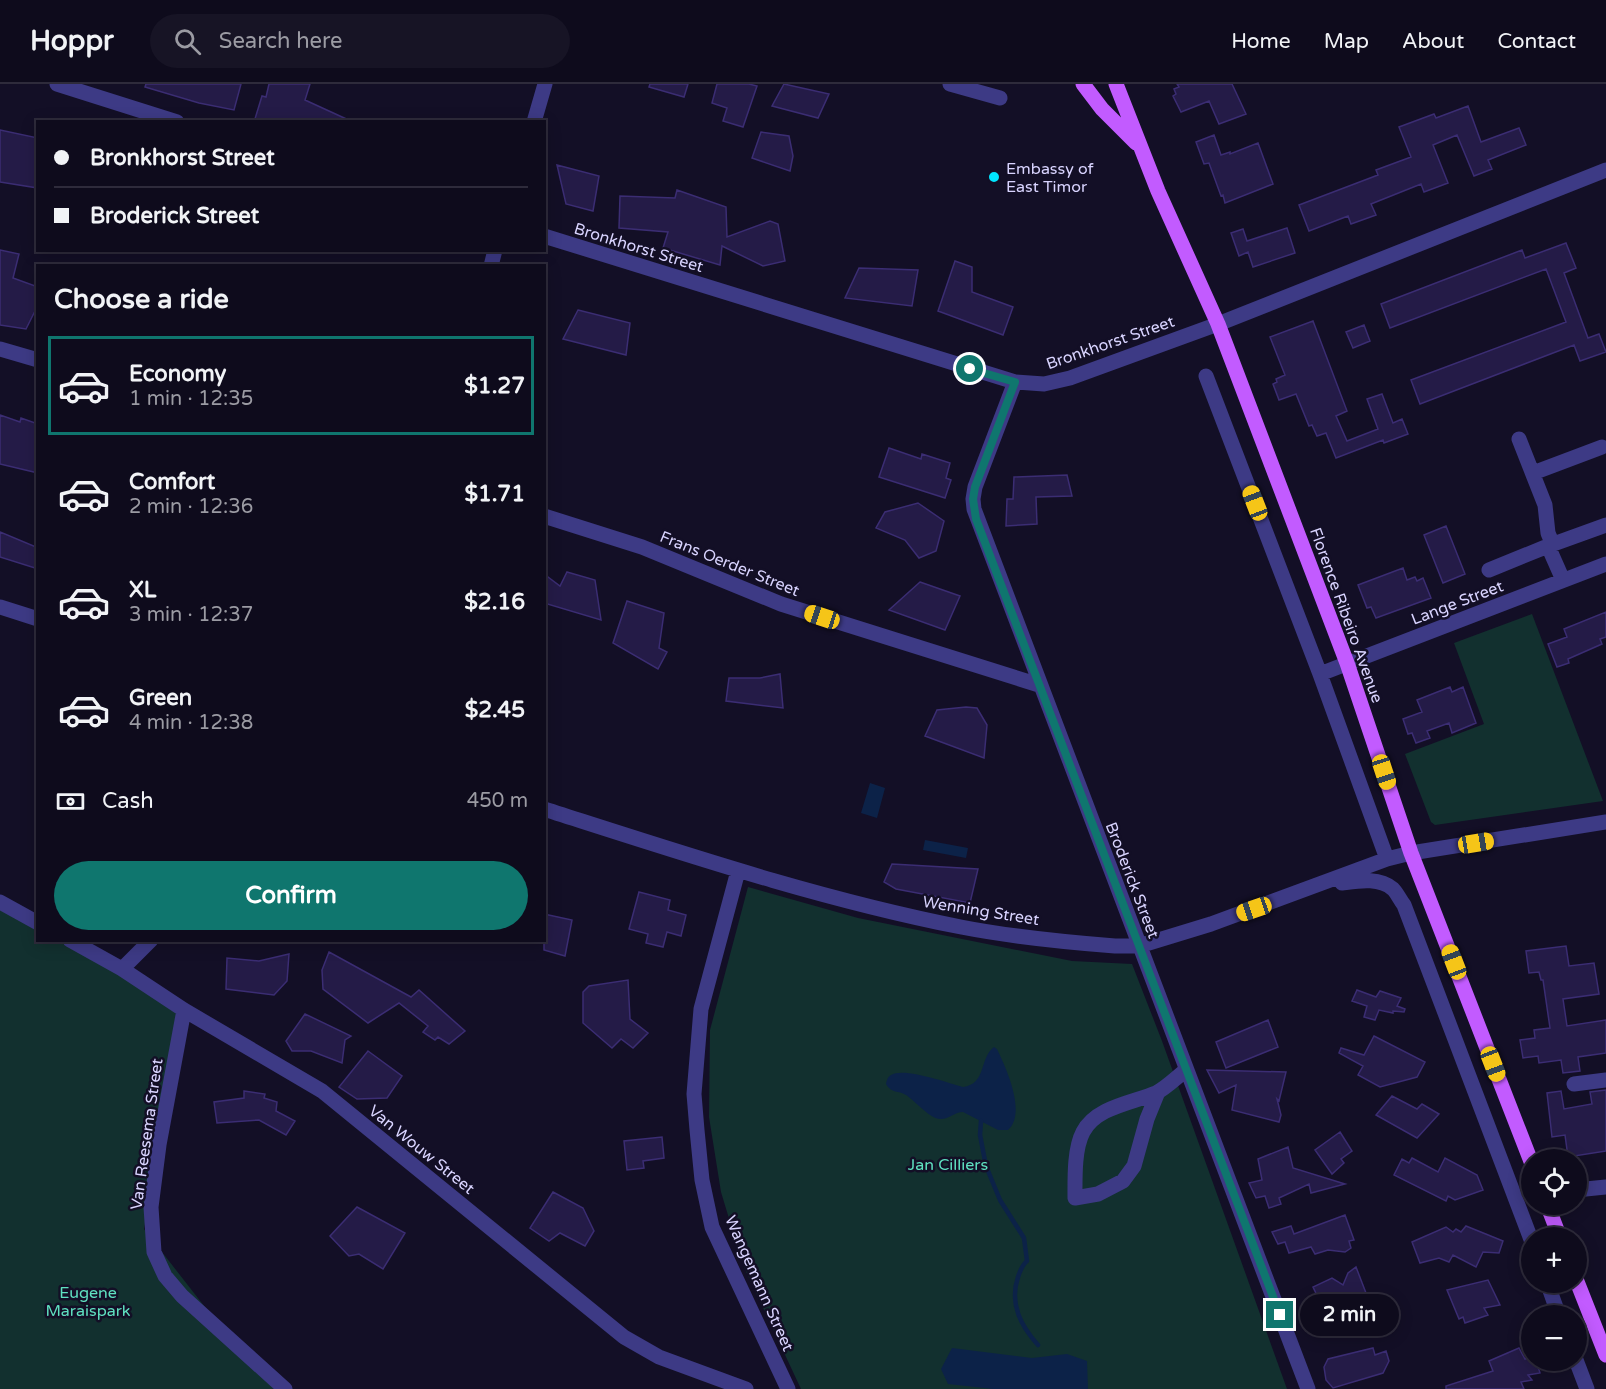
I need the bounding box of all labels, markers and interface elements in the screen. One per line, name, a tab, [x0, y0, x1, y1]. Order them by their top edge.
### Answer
search box	[150, 14, 570, 68]
text: Hoppr	[30, 24, 114, 58]
icon: search	[171, 25, 204, 58]
text: Search here	[219, 28, 343, 54]
text: Home	[1231, 29, 1291, 54]
text: Map	[1324, 29, 1369, 54]
text: About	[1402, 29, 1464, 54]
text: Contact	[1497, 29, 1576, 54]
text: Bronkhorst Street	[90, 145, 275, 171]
place label: Embassy of East Timor	[1006, 159, 1095, 197]
marker: Embassy of East Timor	[987, 170, 1001, 184]
text: Broderick Street	[90, 203, 259, 229]
street label: Bronkhorst Street	[572, 219, 706, 277]
text: Choose a ride	[54, 283, 229, 316]
street label: Bronkhorst Street	[1044, 312, 1177, 374]
route start	[956, 355, 983, 382]
icon: car	[57, 359, 111, 413]
text: Economy	[129, 361, 226, 387]
text: $1.27	[464, 373, 525, 399]
text: 1 min · 12:35	[129, 387, 253, 411]
icon: car	[57, 467, 111, 521]
text: Comfort	[129, 469, 215, 495]
text: $1.71	[464, 481, 525, 507]
car	[1240, 483, 1270, 523]
text: 2 min · 12:36	[129, 495, 253, 519]
street label: Florence Ribeiro Avenue	[1305, 525, 1387, 706]
street label: Frans Oerder Street	[657, 527, 802, 601]
icon: car	[57, 575, 111, 629]
street label: Lange Street	[1408, 576, 1506, 630]
text: XL	[129, 577, 156, 603]
text: $2.16	[464, 589, 525, 615]
text: 3 min · 12:37	[129, 603, 253, 627]
car	[802, 603, 842, 631]
icon: car	[57, 683, 111, 737]
text: Green	[129, 685, 192, 711]
text: $2.45	[465, 697, 525, 723]
text: 4 min · 12:38	[129, 711, 253, 735]
car	[1370, 752, 1398, 792]
icon: cash	[54, 785, 87, 818]
text: Cash	[102, 788, 154, 814]
text: 450 m	[467, 789, 528, 813]
street label: Broderick Street	[1101, 819, 1163, 941]
car	[1457, 831, 1495, 855]
button: Confirm	[54, 861, 528, 930]
street label: Wenning Street	[921, 892, 1041, 930]
car	[1234, 895, 1274, 923]
car	[1439, 942, 1469, 982]
car	[1478, 1044, 1508, 1084]
street label: Van Reesema Street	[126, 1057, 168, 1211]
street label: Van Wouw Street	[364, 1101, 478, 1199]
map controls	[1521, 1149, 1587, 1371]
button: locate	[1521, 1149, 1587, 1215]
park label: Jan Cilliers	[908, 1155, 988, 1175]
street label: Wangemann Street	[720, 1212, 798, 1354]
button: +	[1521, 1227, 1587, 1293]
park label: Eugene Maraispark	[45, 1283, 131, 1321]
callout: 2 min	[1301, 1294, 1400, 1336]
route end	[1266, 1301, 1293, 1328]
text: 2 min	[1323, 1303, 1376, 1327]
button: −	[1521, 1305, 1587, 1371]

